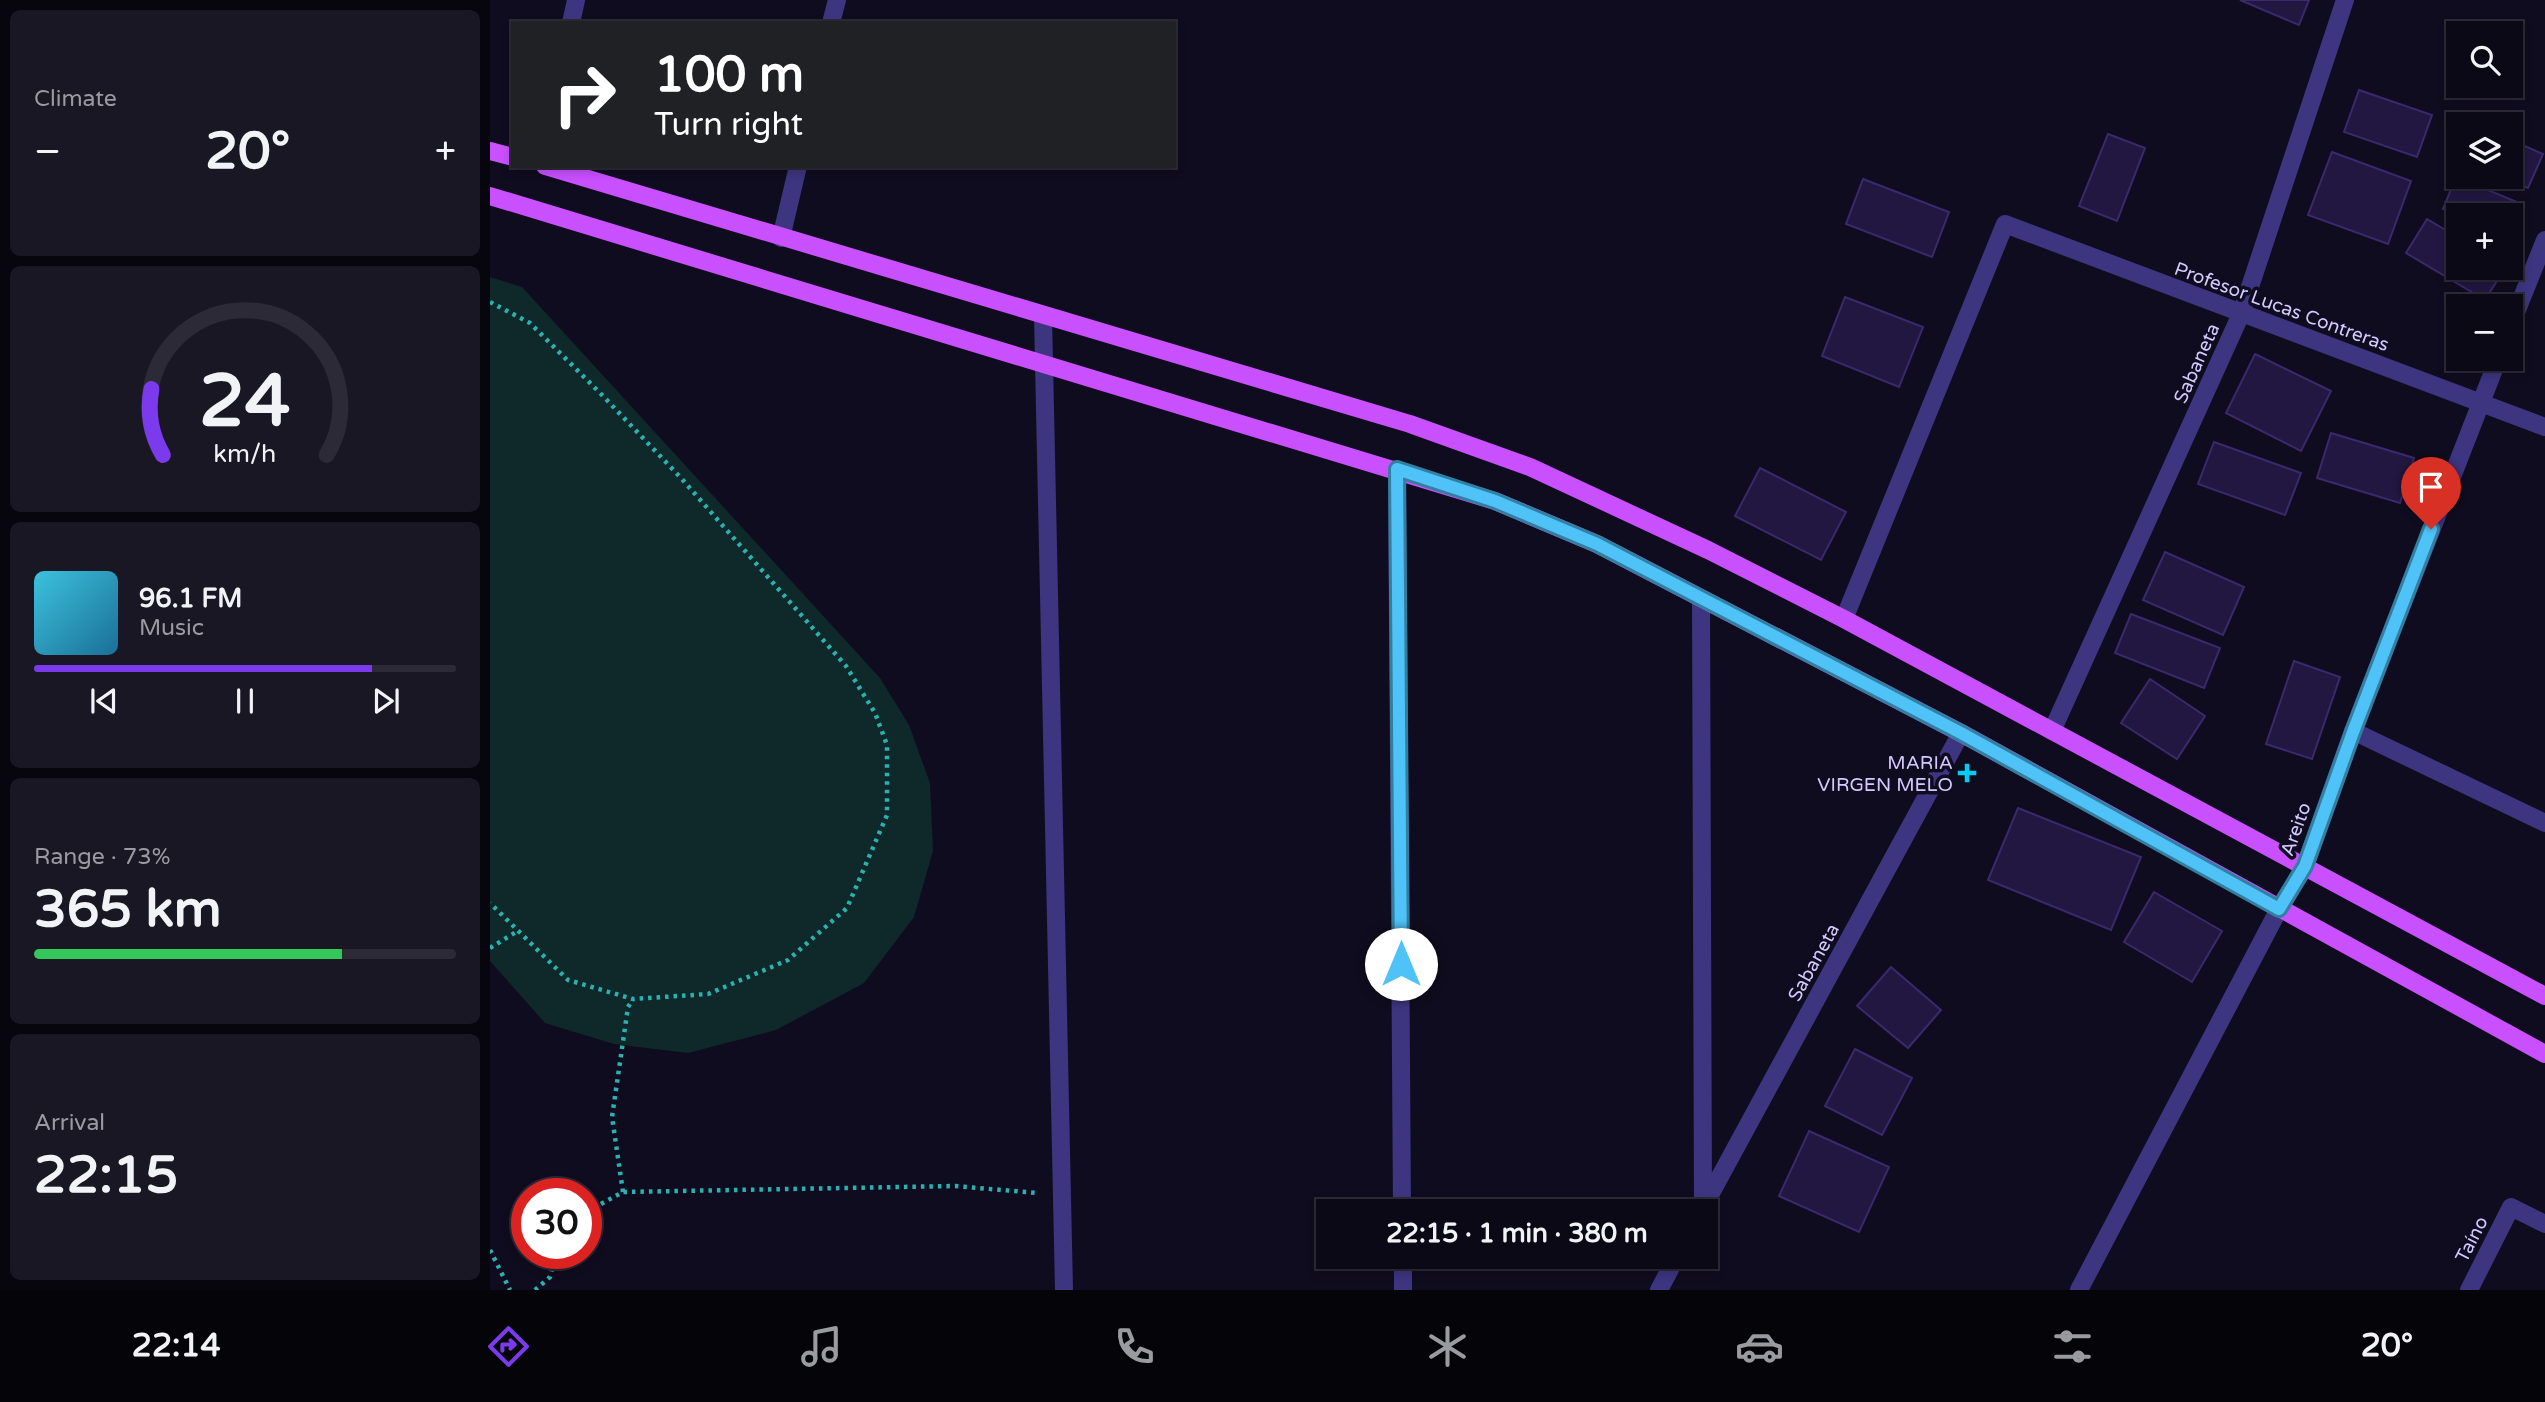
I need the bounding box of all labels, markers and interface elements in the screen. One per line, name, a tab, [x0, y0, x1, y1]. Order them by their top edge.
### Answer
map controls	[2446, 21, 2523, 371]
button: search	[2446, 21, 2523, 98]
text: 100 m	[654, 46, 804, 105]
icon: right	[539, 49, 630, 140]
text: Climate	[34, 85, 117, 113]
text: Turn right	[654, 106, 803, 144]
button: layers	[2446, 112, 2523, 189]
text: 20°	[205, 120, 290, 183]
text: −	[34, 129, 61, 175]
text: +	[435, 129, 456, 175]
button: +	[2446, 203, 2523, 280]
street label: Profesor Lucas Contreras	[2171, 258, 2392, 356]
button: −	[2446, 294, 2523, 371]
street label: Sabaneta	[2170, 320, 2224, 407]
text: 24	[199, 358, 291, 446]
text: km/h	[214, 439, 276, 469]
pin	[2401, 457, 2461, 529]
icon: arrive	[2412, 468, 2450, 506]
text: 96.1 FM	[139, 583, 242, 614]
text: Music	[139, 614, 204, 642]
icon: previous	[85, 682, 123, 720]
icon: pause	[226, 682, 264, 720]
icon: next	[367, 682, 405, 720]
place label: MARIA VIRGEN MELO	[1817, 752, 1953, 796]
marker: MARIA VIRGEN MELO	[1959, 765, 1975, 781]
street label: Areito	[2276, 800, 2316, 859]
text: Range · 73%	[34, 843, 170, 871]
text: 365 km	[34, 878, 222, 941]
street label: Sabaneta	[1784, 920, 1844, 1005]
position arrow	[1364, 927, 1438, 1001]
text: Arrival	[34, 1109, 105, 1137]
text: 22:15	[34, 1144, 178, 1207]
speed limit sign: 30	[511, 1178, 602, 1269]
street label: Taíno	[2451, 1213, 2493, 1266]
text: 22:15 · 1 min · 380 m	[1386, 1218, 1648, 1249]
icon: directions	[484, 1322, 533, 1371]
icon: music	[797, 1322, 846, 1371]
icon: phone	[1110, 1322, 1159, 1371]
icon: climate	[1423, 1322, 1472, 1371]
icon: car	[1735, 1322, 1784, 1371]
icon: filters	[2048, 1322, 2097, 1371]
text: 22:14	[132, 1327, 221, 1365]
text: 20°	[2361, 1327, 2413, 1365]

